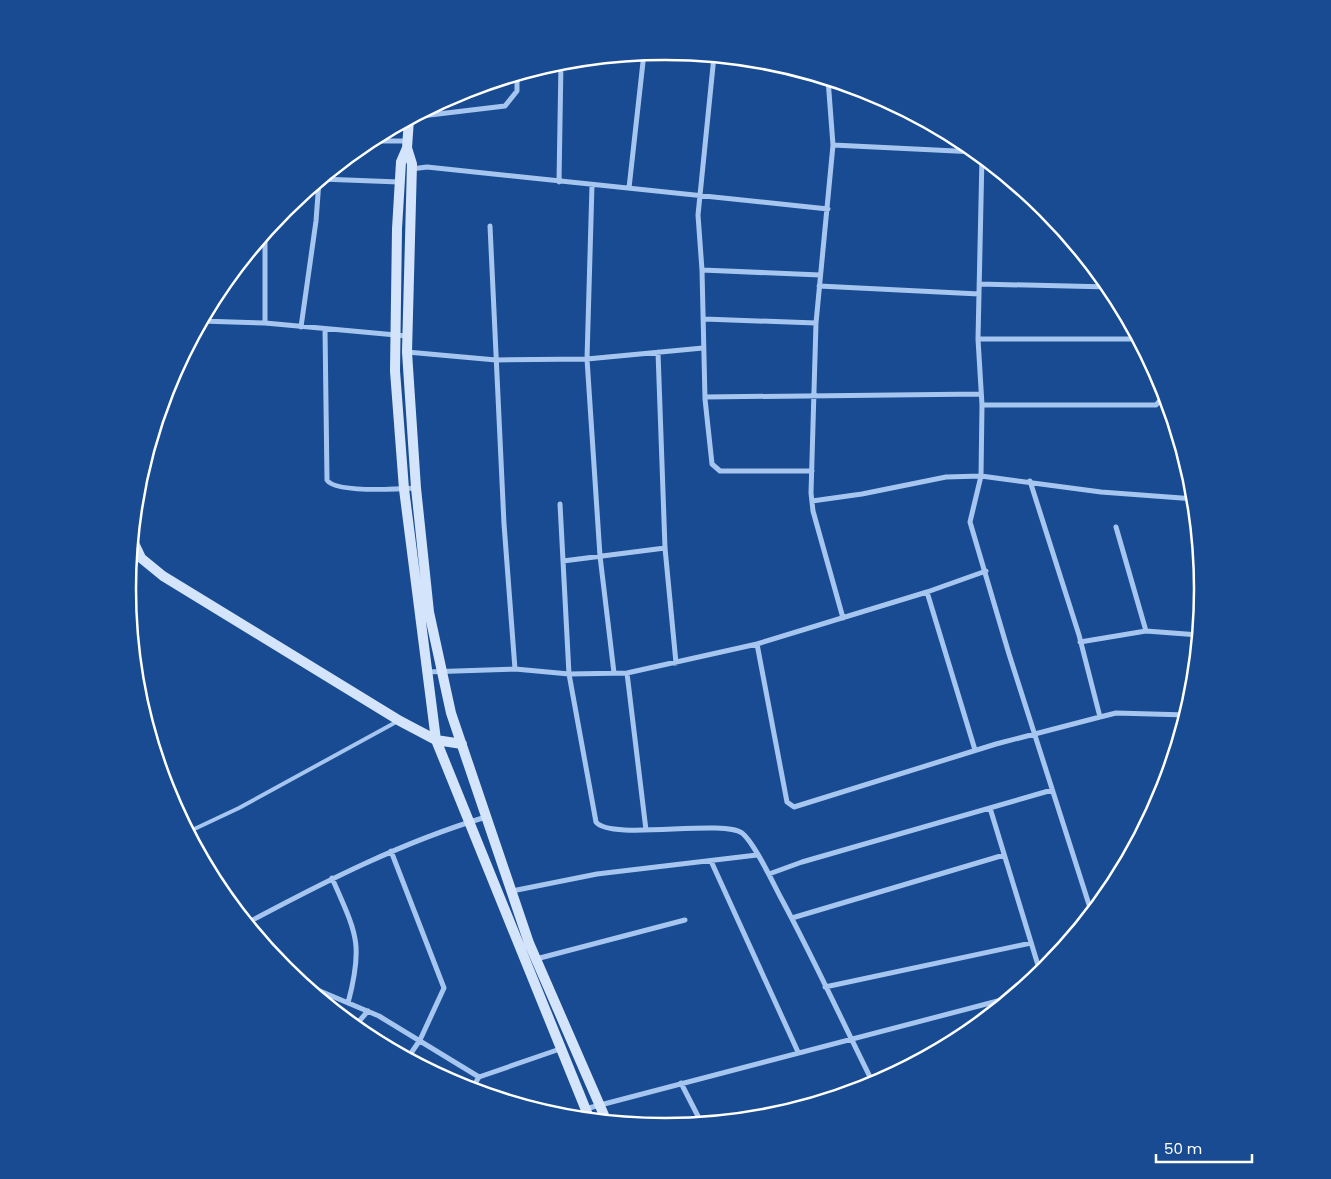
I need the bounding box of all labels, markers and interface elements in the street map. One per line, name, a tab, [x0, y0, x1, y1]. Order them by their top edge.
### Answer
scale bar	[1156, 1132, 1252, 1164]
text: 50 m	[1164, 1138, 1202, 1159]

